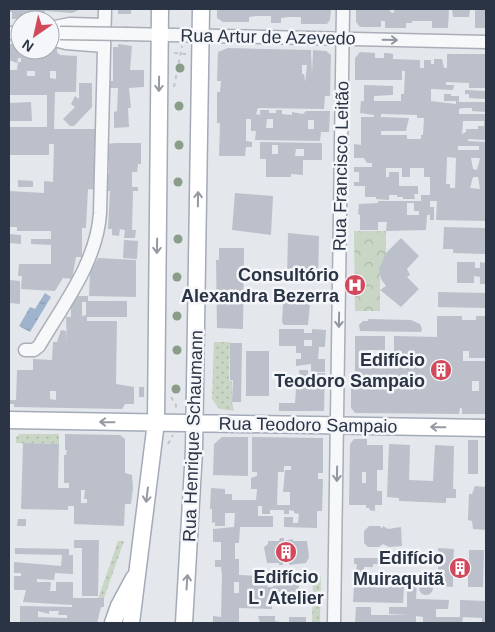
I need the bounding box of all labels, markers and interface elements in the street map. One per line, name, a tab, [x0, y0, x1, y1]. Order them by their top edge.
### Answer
north arrow	[10, 10, 60, 60]
street label: Rua Artur de Azevedo	[180, 25, 356, 49]
one-way arrow	[381, 35, 397, 44]
text: N	[19, 36, 36, 55]
one-way arrow	[154, 76, 164, 92]
street label: Rua Francisco Leitão	[330, 81, 352, 251]
one-way arrow	[193, 191, 203, 207]
one-way arrow	[152, 238, 162, 254]
place label: Consultório Alexandra Bezerra	[181, 265, 340, 306]
hospital icon: Consultório Alexandra Bezerra	[343, 273, 367, 297]
one-way arrow	[335, 312, 344, 328]
street label: Rua Henrique Schaumann	[179, 330, 207, 542]
place label: Edifício Teodoro Sampaio	[274, 350, 425, 391]
building icon: Edifício Teodoro Sampaio	[429, 358, 453, 382]
street label: Rua Teodoro Sampaio	[218, 413, 398, 437]
one-way arrow	[99, 417, 115, 426]
one-way arrow	[430, 422, 446, 432]
one-way arrow	[332, 466, 342, 482]
one-way arrow	[142, 487, 152, 503]
building icon: Edifício L' Atelier	[274, 540, 298, 564]
place label: Edifício Muiraquitã	[353, 548, 445, 589]
building icon: Edifício Muiraquitã	[448, 556, 472, 580]
place label: Edifício L' Atelier	[248, 567, 324, 608]
one-way arrow	[182, 574, 192, 590]

